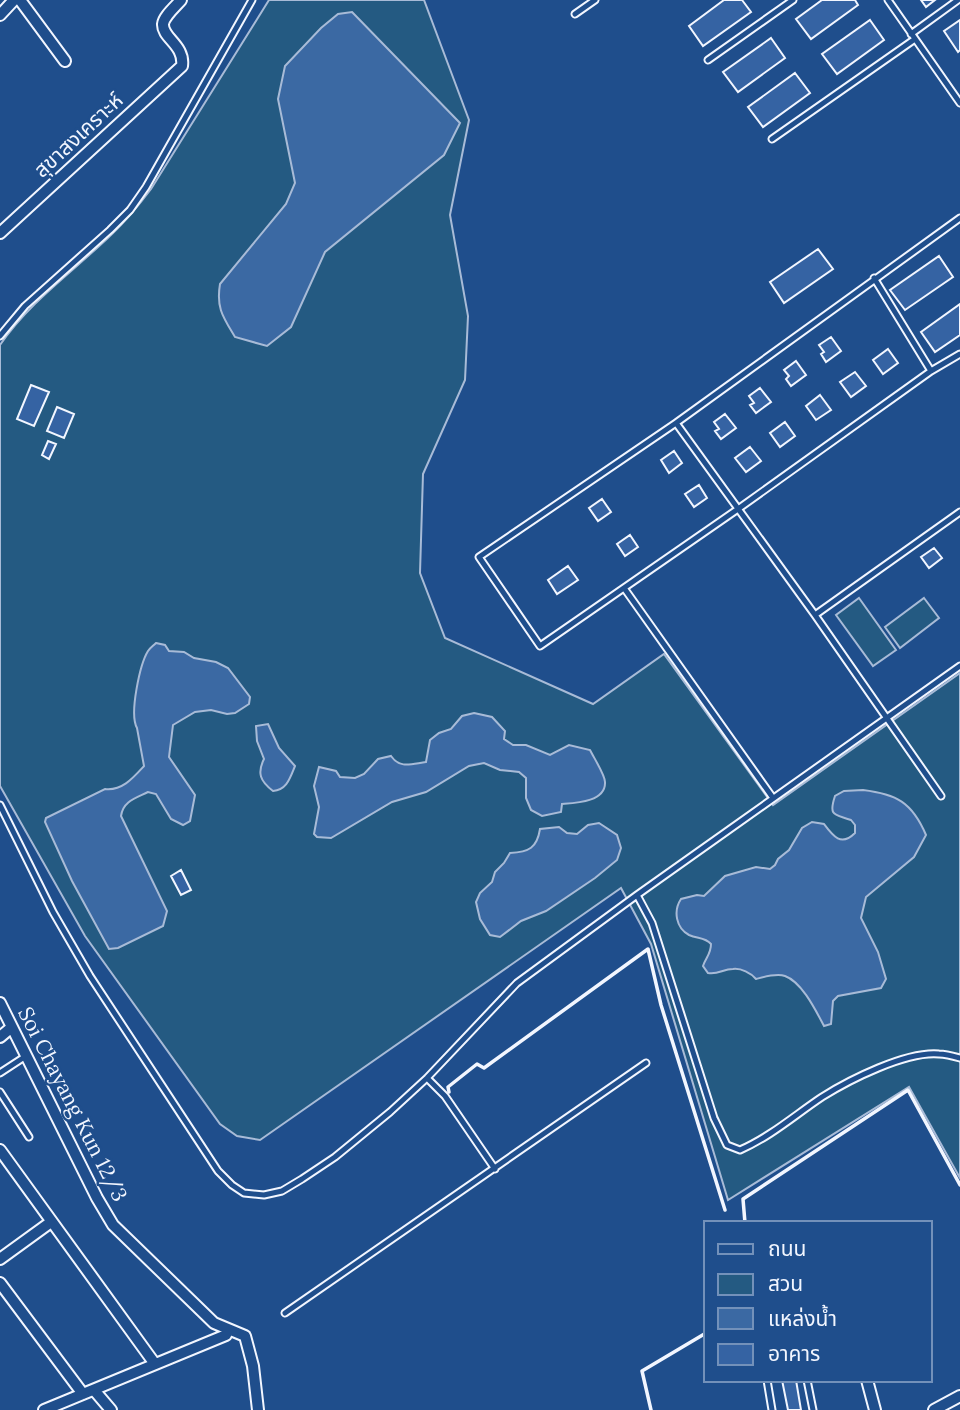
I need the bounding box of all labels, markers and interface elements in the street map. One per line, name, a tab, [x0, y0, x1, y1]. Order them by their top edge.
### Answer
street label: สุขาสงเคราะห์	[28, 86, 129, 183]
street label: Soi Chayang Kun 12/3	[12, 1002, 134, 1206]
legend	[704, 1221, 932, 1382]
text: ถนน	[768, 1235, 806, 1262]
text: สวน	[768, 1270, 803, 1297]
text: แหล่งน้ำ	[768, 1304, 837, 1332]
text: อาคาร	[768, 1340, 820, 1367]

